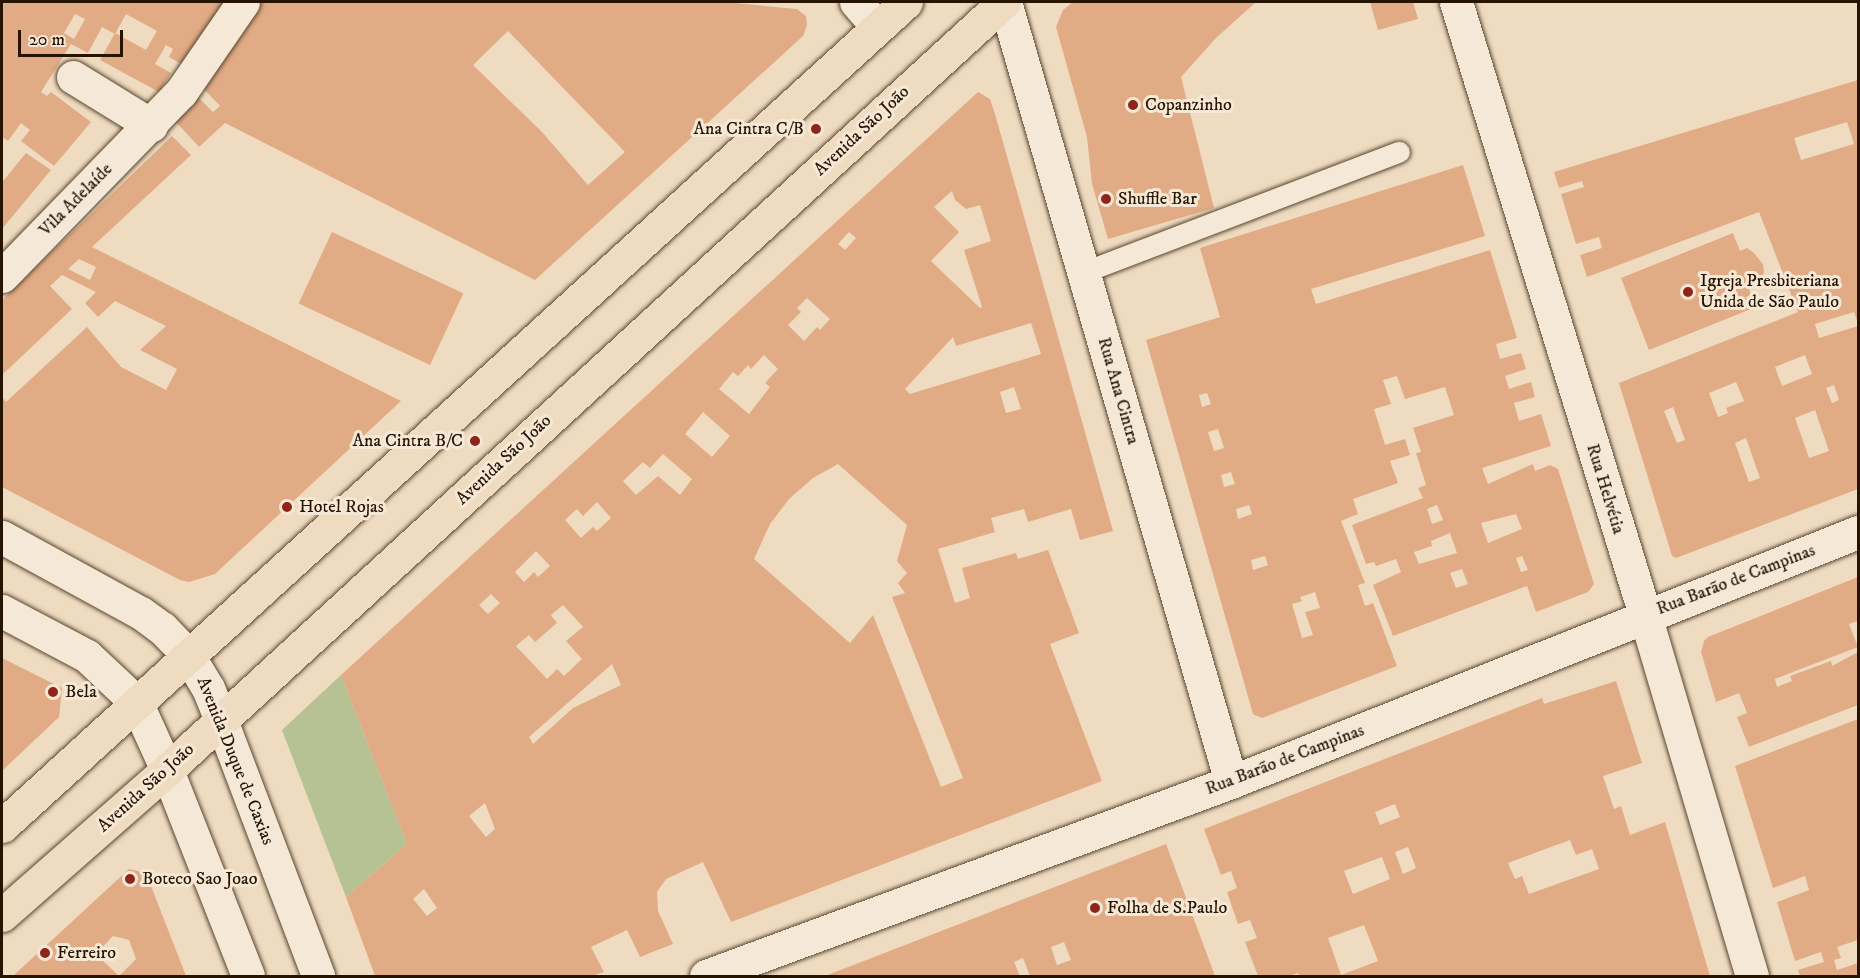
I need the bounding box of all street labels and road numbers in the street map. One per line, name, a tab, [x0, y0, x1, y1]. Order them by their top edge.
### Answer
street label: Avenida São João	[810, 81, 914, 181]
street label: Vila Adelaíde	[35, 159, 117, 241]
street label: Rua Ana Cintra	[1092, 335, 1144, 447]
street label: Avenida São João	[452, 410, 556, 510]
street label: Rua Helvétia	[1581, 441, 1629, 537]
street label: Rua Barão de Campinas	[1654, 540, 1818, 620]
street label: Avenida Duque de Caxias	[191, 674, 279, 848]
street label: Rua Barão de Campinas	[1203, 720, 1367, 800]
street label: Avenida São João	[93, 739, 199, 837]

